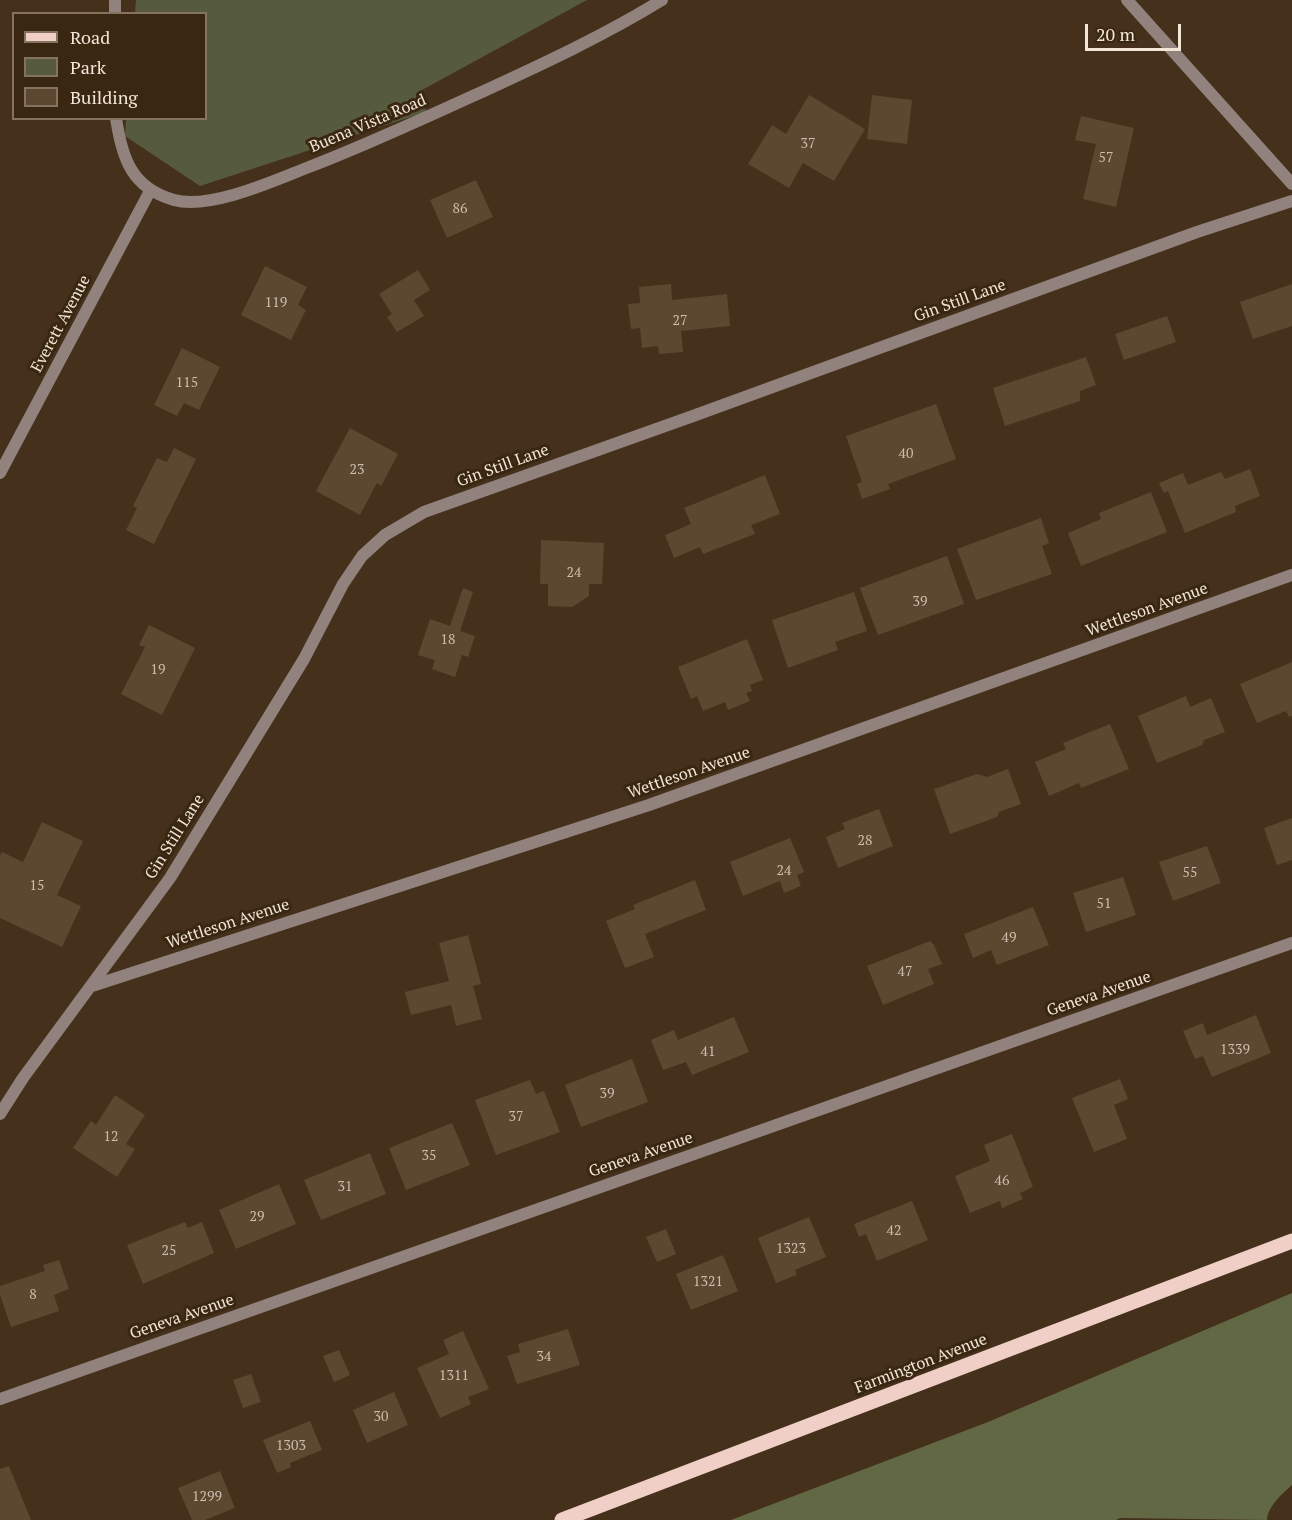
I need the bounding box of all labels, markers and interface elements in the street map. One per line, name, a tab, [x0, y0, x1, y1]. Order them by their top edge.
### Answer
legend	[12, 12, 207, 120]
scale bar	[1088, 12, 1184, 50]
text: 20 m	[1096, 22, 1135, 46]
text: Road	[70, 25, 110, 49]
text: Park	[70, 55, 106, 79]
text: Building	[70, 85, 138, 109]
street label: Buena Vista Road	[307, 91, 429, 157]
house number: 37	[801, 136, 815, 152]
house number: 57	[1099, 150, 1113, 166]
house number: 86	[453, 201, 467, 217]
street label: Everett Avenue	[27, 272, 95, 376]
street label: Gin Still Lane	[911, 275, 1009, 327]
house number: 119	[265, 295, 287, 311]
house number: 27	[673, 313, 687, 329]
house number: 115	[176, 375, 198, 391]
street label: Gin Still Lane	[454, 440, 552, 492]
house number: 40	[899, 446, 913, 462]
house number: 23	[350, 462, 364, 478]
house number: 24	[567, 565, 581, 581]
street label: Wettleson Avenue	[1083, 579, 1211, 641]
house number: 39	[913, 594, 927, 610]
house number: 18	[441, 632, 455, 648]
house number: 19	[151, 662, 165, 678]
street label: Wettleson Avenue	[625, 743, 753, 803]
street label: Gin Still Lane	[141, 791, 209, 883]
house number: 28	[858, 833, 872, 849]
house number: 24	[777, 863, 791, 879]
house number: 55	[1183, 865, 1197, 881]
house number: 15	[30, 878, 44, 894]
street label: Wettleson Avenue	[164, 895, 292, 953]
house number: 51	[1097, 896, 1111, 912]
house number: 49	[1002, 930, 1016, 946]
house number: 47	[898, 964, 912, 980]
street label: Geneva Avenue	[1044, 967, 1154, 1021]
house number: 1339	[1220, 1042, 1250, 1058]
house number: 41	[701, 1044, 715, 1060]
house number: 39	[600, 1086, 614, 1102]
house number: 37	[509, 1109, 523, 1125]
street label: Geneva Avenue	[586, 1128, 696, 1182]
house number: 12	[104, 1129, 118, 1145]
house number: 35	[422, 1148, 436, 1164]
house number: 46	[995, 1173, 1009, 1189]
house number: 31	[338, 1179, 352, 1195]
house number: 29	[250, 1209, 264, 1225]
house number: 42	[887, 1223, 901, 1239]
house number: 1323	[776, 1241, 806, 1257]
house number: 25	[162, 1243, 176, 1259]
house number: 1321	[693, 1274, 723, 1290]
house number: 8	[29, 1287, 37, 1303]
street label: Geneva Avenue	[127, 1290, 237, 1344]
street label: Farmington Avenue	[852, 1330, 990, 1398]
house number: 34	[537, 1349, 551, 1365]
house number: 1311	[439, 1368, 469, 1384]
house number: 30	[374, 1409, 388, 1425]
house number: 1303	[276, 1438, 306, 1454]
house number: 1299	[192, 1489, 222, 1505]

